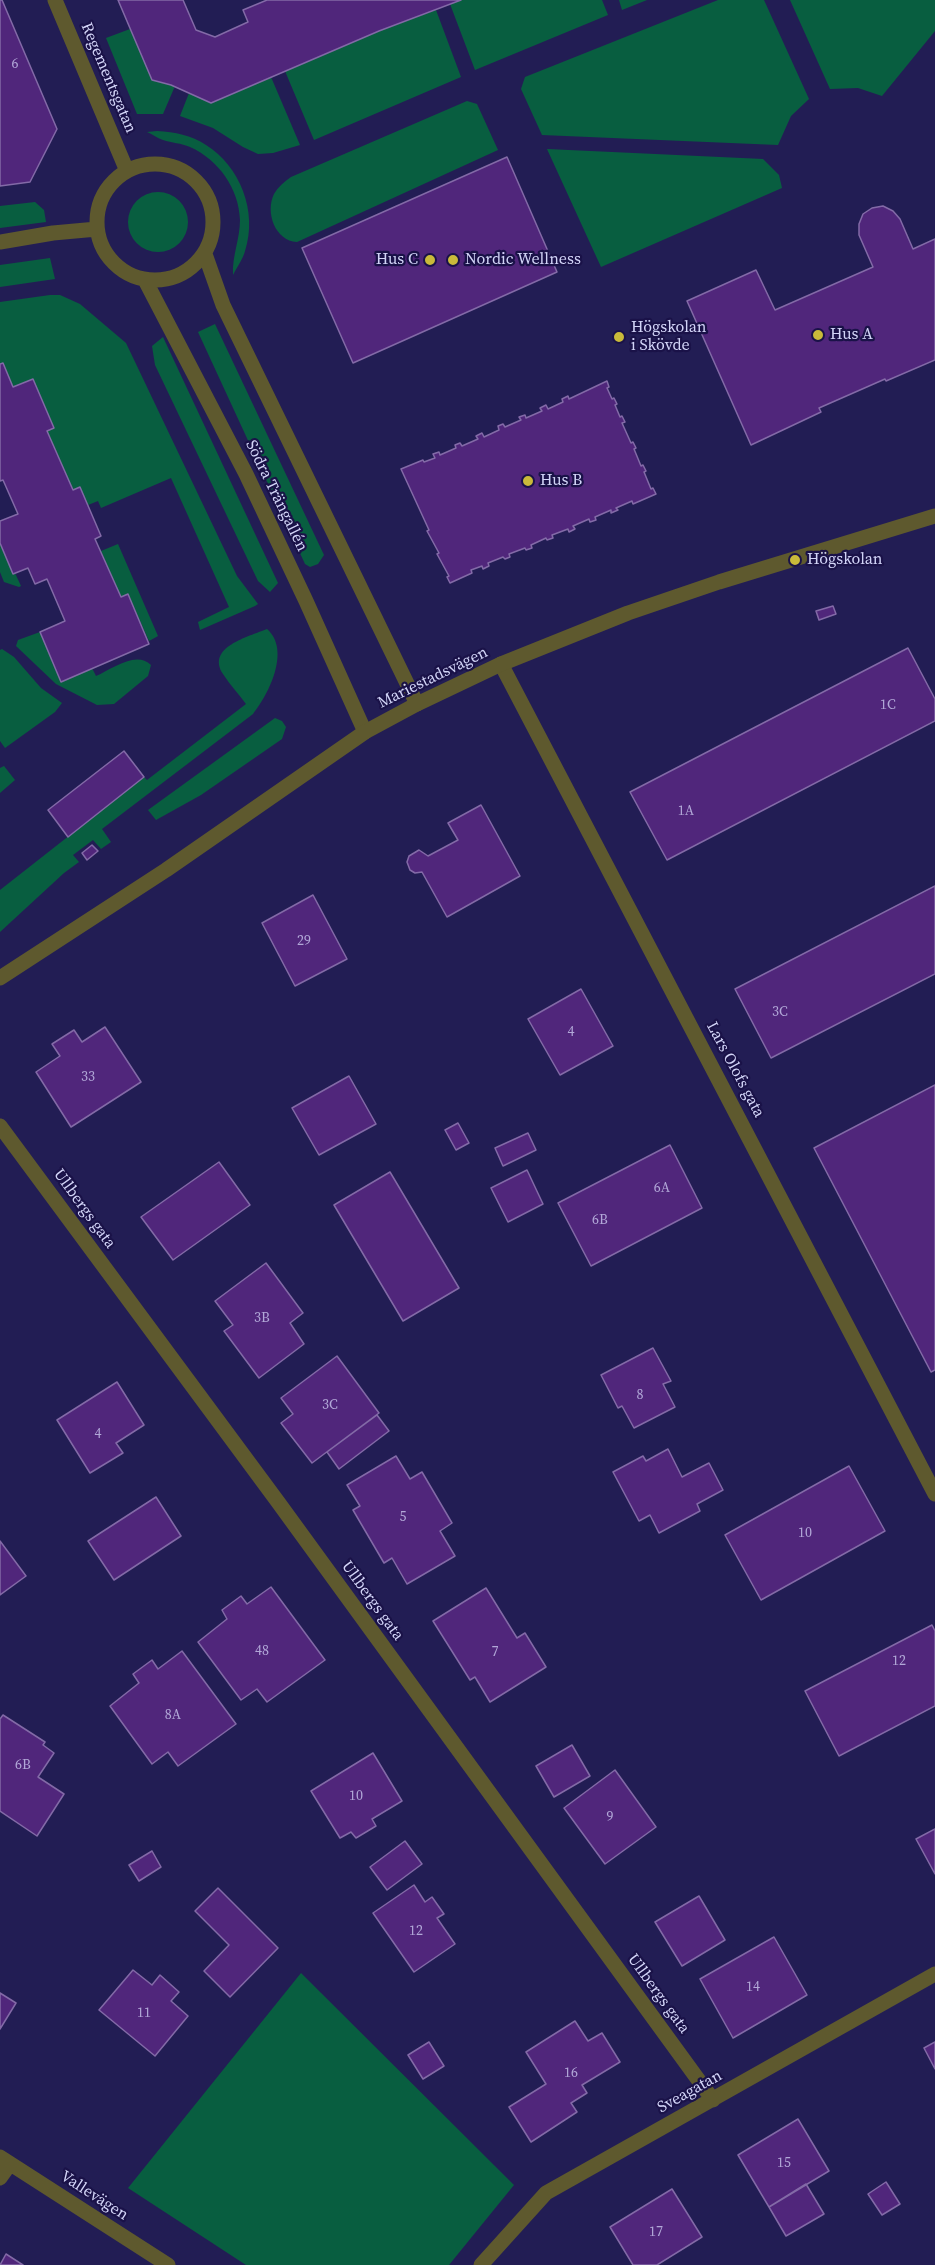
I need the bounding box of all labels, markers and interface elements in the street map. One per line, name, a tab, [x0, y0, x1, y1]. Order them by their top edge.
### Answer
street label: Regementsgatan	[76, 20, 140, 136]
house number: 6	[12, 56, 18, 72]
place label: Hus C	[376, 250, 418, 270]
place label: Nordic Wellness	[465, 250, 581, 270]
marker: Hus C	[423, 253, 437, 267]
marker: Nordic Wellness	[446, 253, 460, 267]
place label: Högskolan i Skövde	[631, 318, 707, 356]
place label: Hus A	[830, 325, 873, 345]
marker: Hus A	[811, 328, 825, 342]
marker: Högskolan i Skövde	[612, 330, 626, 344]
street label: Södra Trängallén	[241, 437, 311, 555]
place label: Hus B	[540, 471, 582, 491]
marker: Hus B	[521, 474, 535, 488]
place label: Högskolan	[807, 550, 883, 570]
marker: Högskolan	[788, 553, 802, 567]
street label: Mariestadsvägen	[375, 643, 491, 713]
house number: 1C	[880, 697, 896, 713]
house number: 1A	[678, 803, 694, 819]
house number: 29	[297, 933, 311, 949]
house number: 3C	[772, 1004, 788, 1020]
street label: Lars Olofs gata	[702, 1019, 768, 1121]
house number: 4	[568, 1024, 574, 1040]
house number: 33	[81, 1069, 95, 1085]
street label: Ullbergs gata	[49, 1166, 119, 1252]
house number: 6A	[654, 1180, 670, 1196]
house number: 6B	[592, 1212, 608, 1228]
house number: 3B	[254, 1310, 270, 1326]
house number: 8	[637, 1387, 643, 1403]
house number: 3C	[322, 1397, 338, 1413]
house number: 4	[95, 1426, 101, 1442]
house number: 5	[400, 1509, 406, 1525]
house number: 10	[798, 1525, 812, 1541]
street label: Ullbergs gata	[337, 1558, 407, 1644]
house number: 48	[255, 1643, 269, 1659]
house number: 7	[492, 1644, 498, 1660]
house number: 12	[892, 1653, 906, 1669]
house number: 8A	[165, 1707, 181, 1723]
house number: 6B	[15, 1757, 31, 1773]
house number: 10	[349, 1788, 363, 1804]
house number: 9	[607, 1809, 613, 1825]
house number: 12	[409, 1923, 423, 1939]
street label: Ullbergs gata	[623, 1951, 693, 2037]
house number: 14	[746, 1979, 760, 1995]
house number: 11	[137, 2005, 151, 2021]
house number: 16	[564, 2065, 578, 2081]
street label: Sveagatan	[654, 2066, 726, 2118]
house number: 15	[777, 2155, 791, 2171]
street label: Vallevägen	[56, 2167, 132, 2225]
house number: 17	[649, 2224, 663, 2240]

